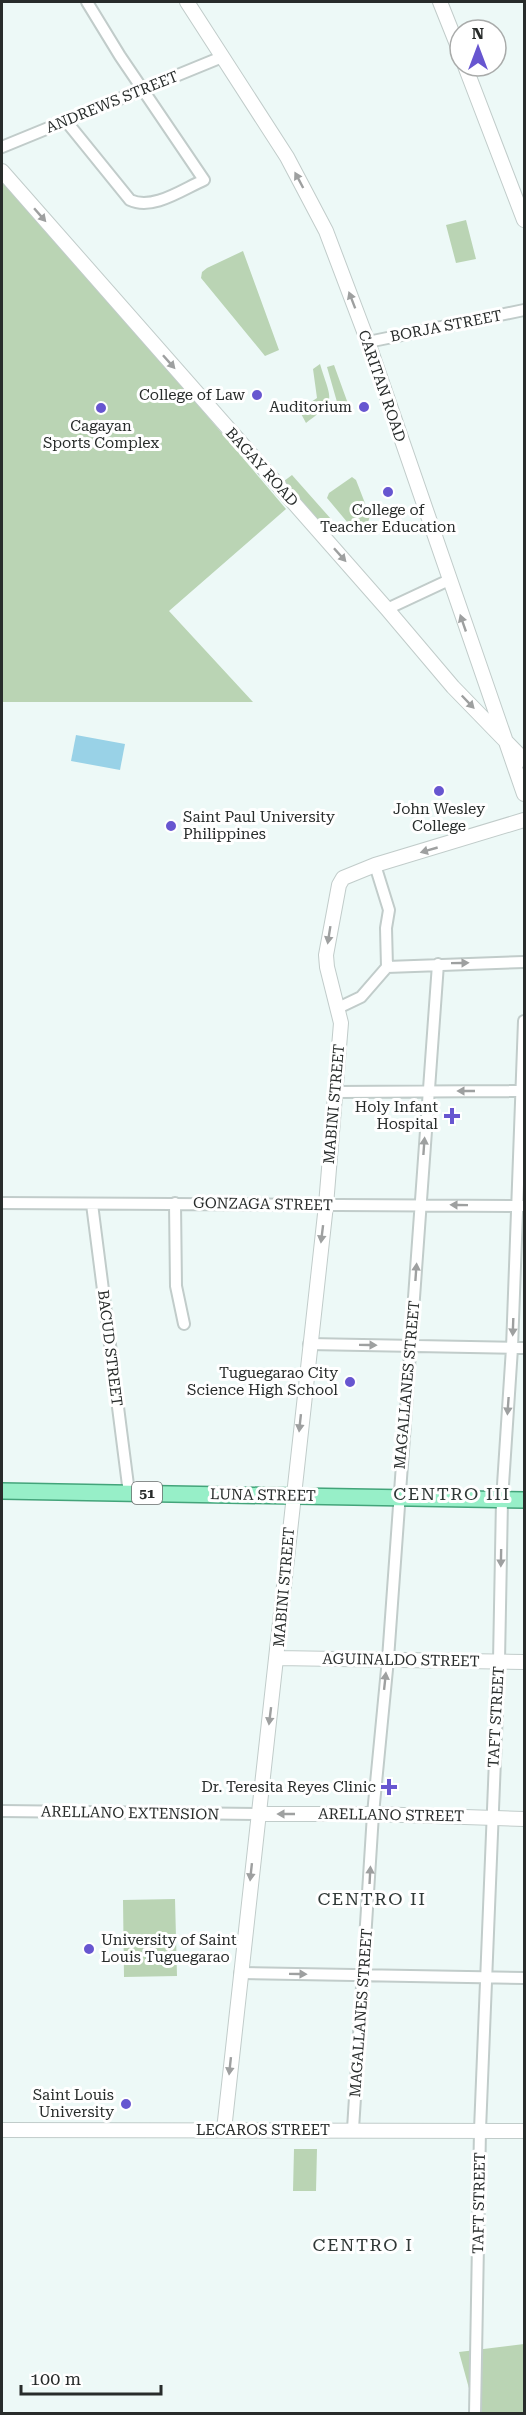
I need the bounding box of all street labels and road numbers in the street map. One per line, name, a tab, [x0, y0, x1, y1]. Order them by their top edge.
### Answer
street label: ANDREWS STREET	[43, 67, 181, 137]
street label: BORJA STREET	[389, 306, 503, 346]
street label: CARITAN ROAD	[354, 328, 410, 444]
street label: BAGAY ROAD	[222, 424, 302, 510]
street label: MABINI STREET	[320, 1043, 348, 1165]
street label: GONZAGA STREET	[193, 1194, 333, 1214]
street label: BACUD STREET	[94, 1289, 126, 1407]
street label: MAGALLANES STREET	[391, 1300, 423, 1470]
road number: 51	[132, 1482, 162, 1504]
street label: LUNA STREET	[210, 1485, 316, 1505]
street label: MABINI STREET	[270, 1526, 298, 1648]
street label: AGUINALDO STREET	[322, 1650, 480, 1670]
street label: TAFT STREET	[484, 1666, 508, 1768]
street label: ARELLANO EXTENSION	[41, 1802, 219, 1824]
street label: ARELLANO STREET	[318, 1805, 464, 1825]
street label: MAGALLANES STREET	[346, 1928, 376, 2098]
street label: LECAROS STREET	[196, 2121, 330, 2139]
street label: TAFT STREET	[469, 2152, 489, 2254]

